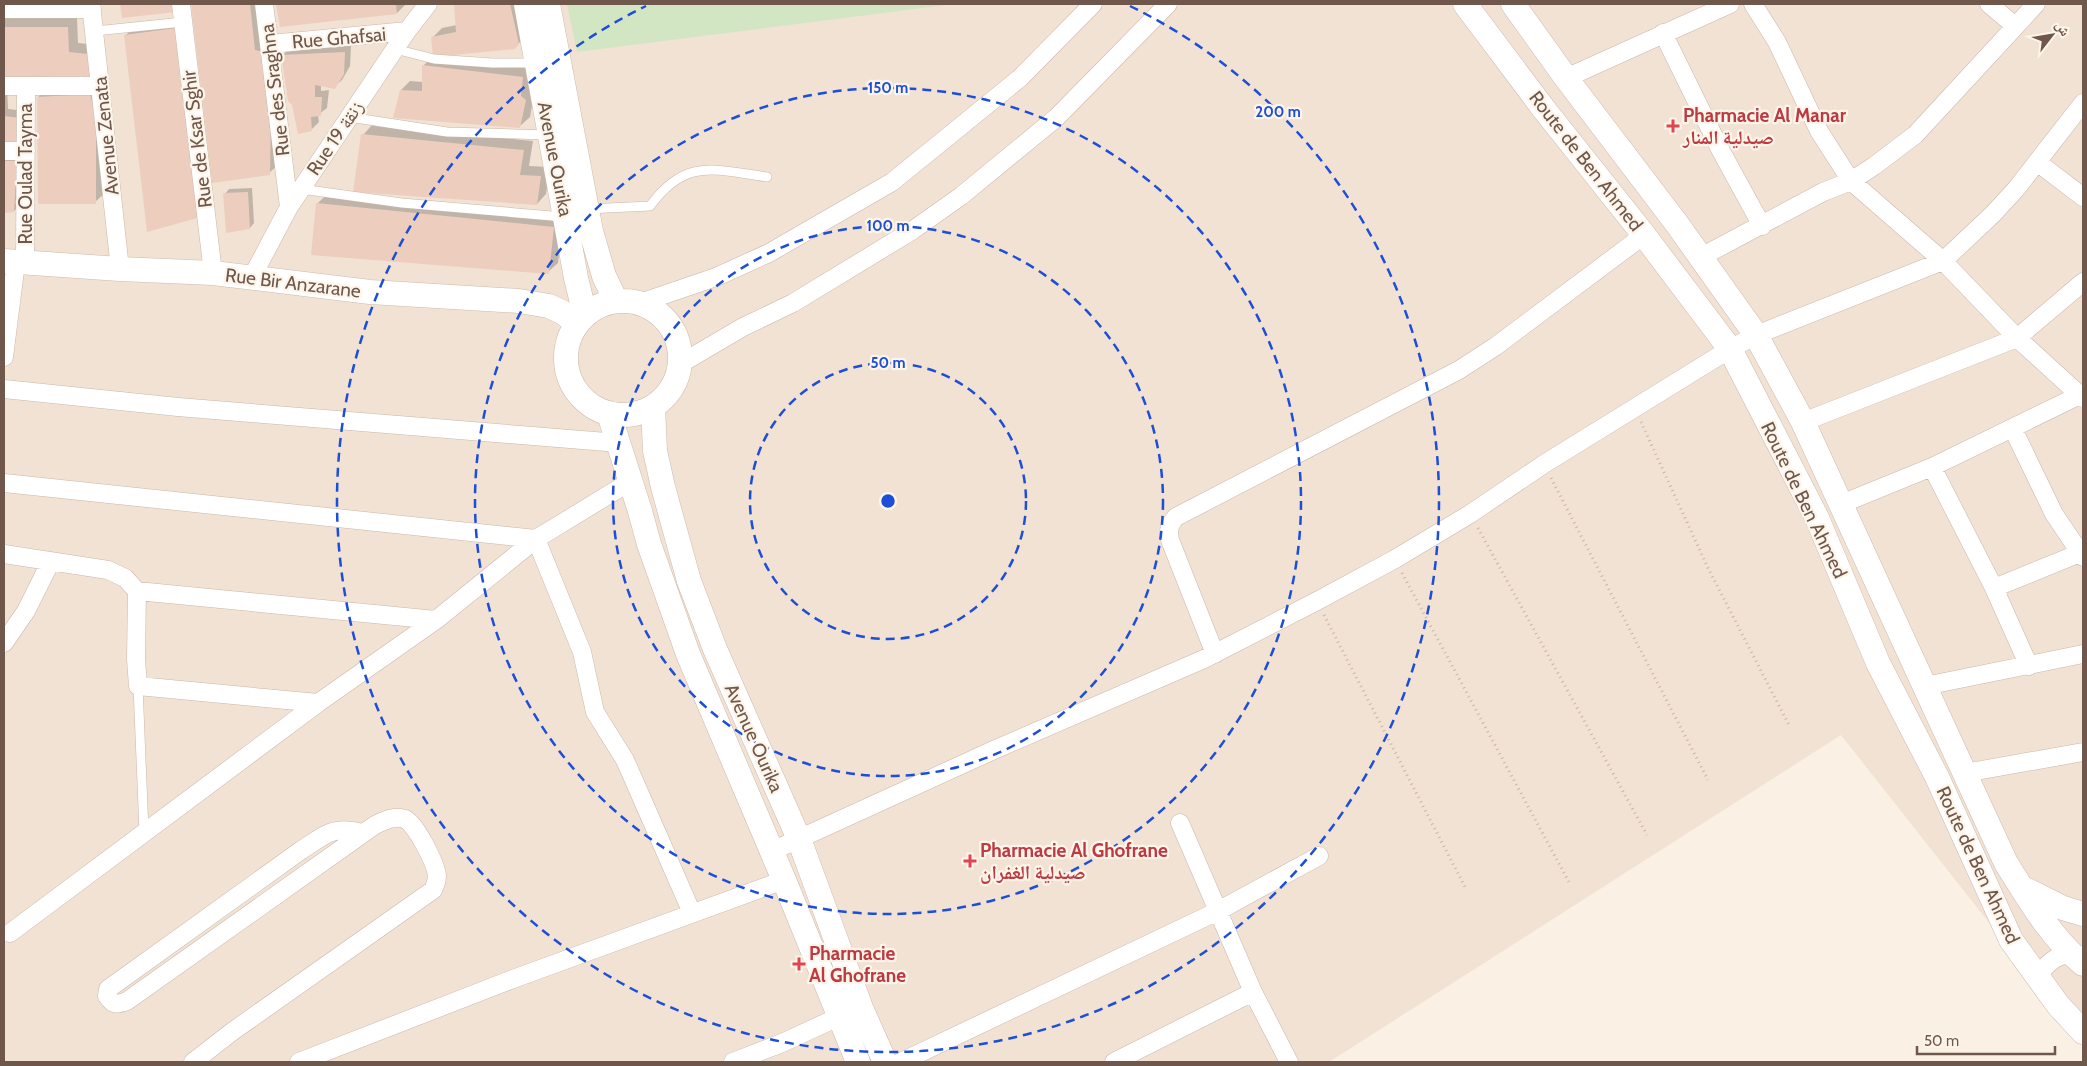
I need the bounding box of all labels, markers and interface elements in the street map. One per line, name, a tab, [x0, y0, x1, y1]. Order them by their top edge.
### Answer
north arrow	[2027, 10, 2077, 60]
text: ش	[2052, 17, 2075, 39]
street label: Rue Ghafsai	[291, 22, 387, 54]
street label: Rue des Sraghna	[255, 23, 295, 157]
street label: Rue de Ksar Sghir	[177, 69, 217, 209]
street label: Avenue Zenata	[88, 76, 124, 196]
text: 150 m	[868, 79, 908, 97]
street label: Route de Ben Ahmed	[1524, 86, 1648, 236]
street label: Rue 19 زنقة	[302, 96, 368, 180]
street label: Avenue Ourika	[533, 100, 577, 218]
street label: Rue Oulad Tayma	[14, 103, 37, 245]
text: 200 m	[1255, 103, 1301, 121]
place label: Pharmacie Al Manar صيدلية المنار	[1682, 104, 1847, 149]
marker: Pharmacie Al Manar صيدلية المنار	[1667, 120, 1679, 132]
text: 100 m	[866, 217, 910, 235]
street label: Rue Bir Anzarane	[224, 263, 362, 303]
text: 50 m	[870, 354, 906, 372]
street label: Route de Ben Ahmed	[1756, 418, 1852, 582]
centre of rings	[879, 492, 897, 510]
street label: Avenue Ourika	[720, 680, 788, 796]
street label: Route de Ben Ahmed	[1931, 783, 2025, 947]
place label: Pharmacie Al Ghofrane صيدلية الغفران	[980, 839, 1168, 884]
marker: Pharmacie Al Ghofrane صيدلية الغفران	[964, 855, 976, 867]
place label: Pharmacie Al Ghofrane	[809, 942, 906, 987]
marker: Pharmacie Al Ghofrane	[793, 958, 805, 970]
scale bar	[1917, 1024, 2054, 1056]
text: 50 m	[1924, 1032, 1959, 1050]

